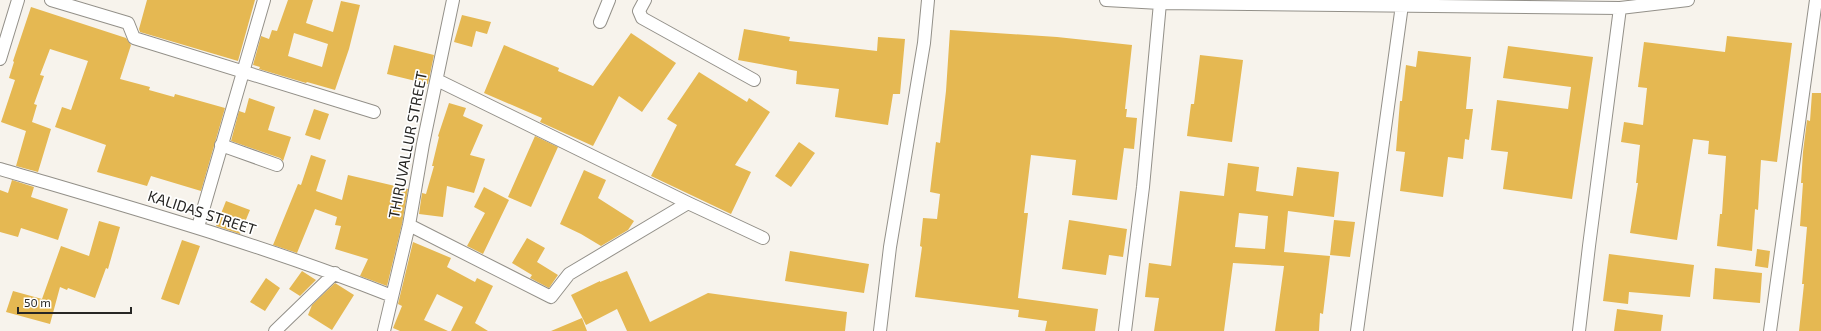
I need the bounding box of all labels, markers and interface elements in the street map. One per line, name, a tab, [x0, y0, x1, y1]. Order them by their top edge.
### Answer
street label: THIRUVALLUR STREET	[384, 69, 430, 220]
street label: KALIDAS STREET	[146, 186, 259, 238]
scale bar	[18, 289, 131, 315]
text: 50 m	[24, 295, 51, 309]

